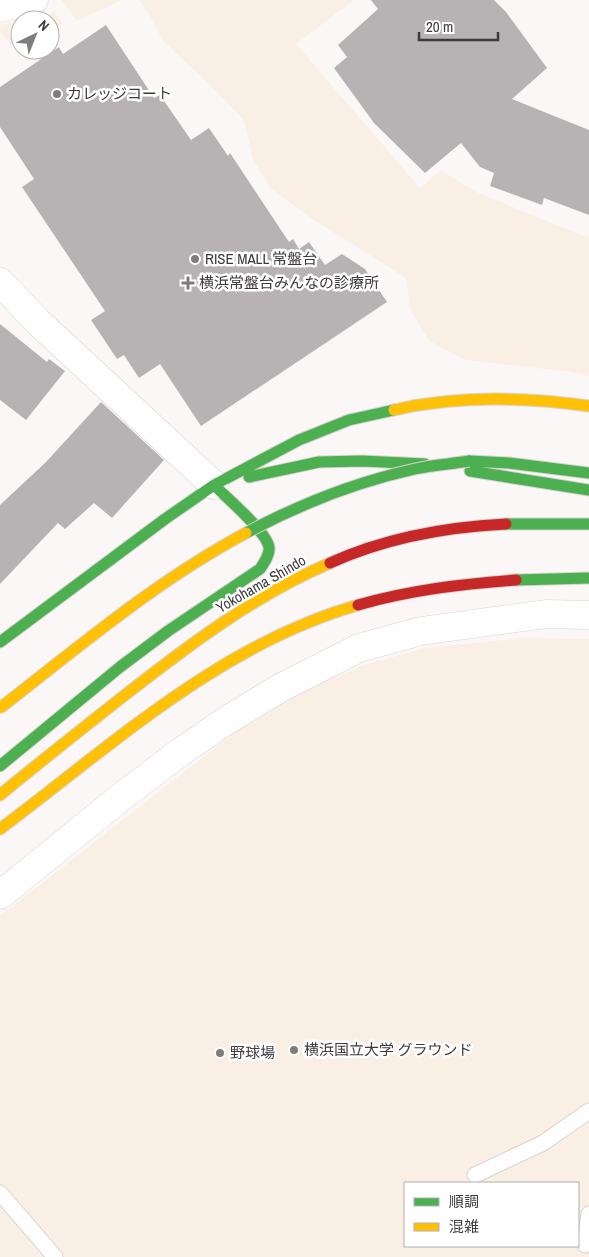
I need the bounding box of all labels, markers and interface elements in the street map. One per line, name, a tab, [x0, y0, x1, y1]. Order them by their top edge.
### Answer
north arrow	[10, 10, 60, 60]
scale bar	[419, 10, 498, 42]
text: N	[35, 16, 53, 35]
text: 20 m	[426, 16, 453, 37]
place label: カレッジコート	[67, 83, 172, 104]
marker: カレッジコート	[51, 88, 63, 100]
place label: RISE MALL 常盤台	[205, 248, 317, 269]
marker: RISE MALL 常盤台	[189, 253, 201, 265]
place label: 横浜常盤台みんなの診療所	[199, 272, 379, 293]
marker: 横浜常盤台みんなの診療所	[181, 276, 195, 290]
street label: Yokohama Shindo	[212, 549, 310, 618]
place label: 横浜国立大学 グラウンド	[304, 1039, 472, 1060]
place label: 野球場	[230, 1042, 275, 1063]
marker: 横浜国立大学 グラウンド	[288, 1044, 300, 1056]
marker: 野球場	[214, 1047, 226, 1059]
legend	[404, 1182, 579, 1247]
text: 順調	[449, 1191, 479, 1212]
text: 混雑	[449, 1216, 479, 1237]

